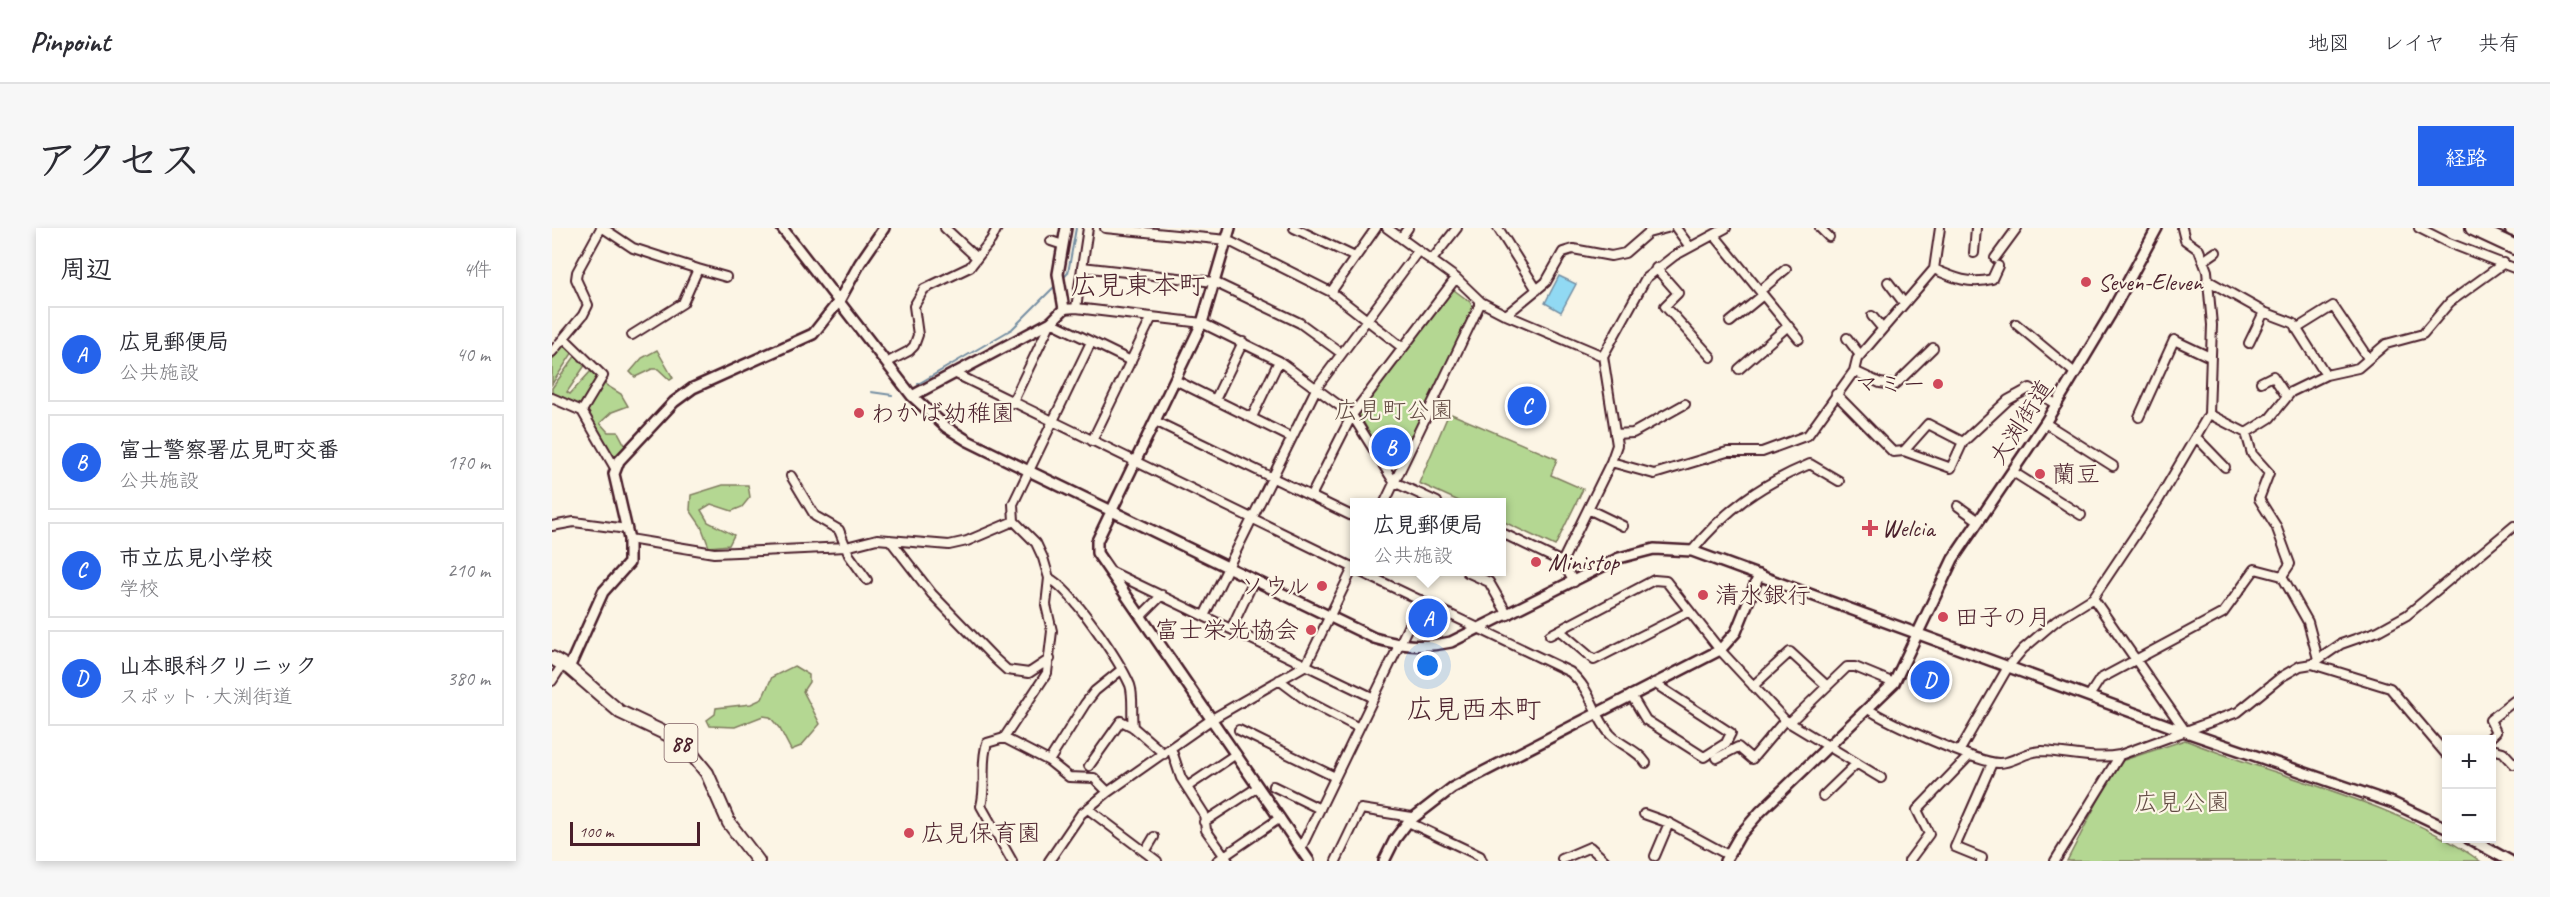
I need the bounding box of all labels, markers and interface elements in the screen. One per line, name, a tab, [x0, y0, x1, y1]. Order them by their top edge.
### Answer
text: Pinpoint	[30, 24, 110, 59]
text: 地図	[2308, 30, 2350, 56]
text: レイヤ	[2383, 30, 2445, 56]
text: 共有	[2478, 30, 2520, 56]
button: 経路	[2418, 126, 2514, 186]
text: アクセス	[36, 134, 201, 187]
text: 周辺	[60, 253, 112, 286]
text: 4件	[463, 257, 492, 282]
place label: Seven-Eleven	[2098, 267, 2204, 297]
district label: 広見東本町	[1071, 268, 1206, 302]
marker: Seven-Eleven	[2079, 275, 2093, 289]
text: 広見郵便局	[119, 328, 229, 356]
text: A	[76, 342, 87, 367]
text: 40 m	[456, 342, 490, 367]
text: 公共施設	[119, 360, 199, 385]
place label: マミー	[1854, 369, 1926, 399]
street label: 大渕街道	[1982, 374, 2060, 470]
marker: マミー	[1931, 377, 1945, 391]
pin: C	[1508, 384, 1546, 429]
park label: 広見町公園	[1334, 395, 1454, 425]
place label: わかば幼稚園	[871, 398, 1015, 428]
marker: わかば幼稚園	[852, 406, 866, 420]
pin: B	[1372, 424, 1410, 470]
text: 富士警察署広見町交番	[119, 436, 339, 464]
text: B	[76, 450, 87, 475]
text: 170 m	[447, 450, 490, 475]
place label: 蘭豆	[2052, 459, 2100, 489]
marker: 蘭豆	[2033, 467, 2047, 481]
text: 公共施設	[119, 468, 199, 493]
popup	[1350, 498, 1506, 576]
text: 広見郵便局	[1373, 511, 1483, 539]
place label: Welcia	[1882, 513, 1937, 543]
marker: Welcia	[1863, 521, 1877, 535]
text: 公共施設	[1373, 543, 1453, 568]
text: 市立広見小学校	[119, 544, 273, 572]
place label: Ministop	[1548, 547, 1620, 577]
marker: Ministop	[1529, 555, 1543, 569]
text: C	[77, 558, 86, 583]
text: 210 m	[447, 558, 490, 583]
place label: ソウル	[1240, 571, 1310, 601]
text: 学校	[119, 576, 159, 601]
marker: ソウル	[1315, 579, 1329, 593]
place label: 清水銀行	[1715, 580, 1811, 610]
marker: 清水銀行	[1696, 588, 1710, 602]
pin: A	[1408, 596, 1448, 640]
place label: 田子の月	[1955, 602, 2051, 632]
marker: 田子の月	[1936, 610, 1950, 624]
place label: 富士栄光協会	[1155, 615, 1299, 645]
marker: 富士栄光協会	[1304, 623, 1318, 637]
your location	[1413, 651, 1442, 680]
text: 山本眼科クリニック	[119, 652, 317, 680]
pin: D	[1910, 658, 1950, 702]
text: D	[76, 666, 87, 691]
text: 380 m	[447, 666, 490, 691]
text: スポット · 大渕街道	[119, 684, 292, 709]
district label: 広見西本町	[1407, 692, 1542, 726]
road number: 88	[664, 724, 698, 762]
map controls	[2442, 735, 2496, 843]
button: +	[2442, 735, 2496, 789]
park label: 広見公園	[2134, 787, 2230, 817]
button: −	[2442, 789, 2496, 843]
place label: 広見保育園	[921, 818, 1041, 848]
scale bar	[570, 819, 700, 846]
text: 100 m	[579, 822, 613, 842]
marker: 広見保育園	[902, 826, 916, 840]

